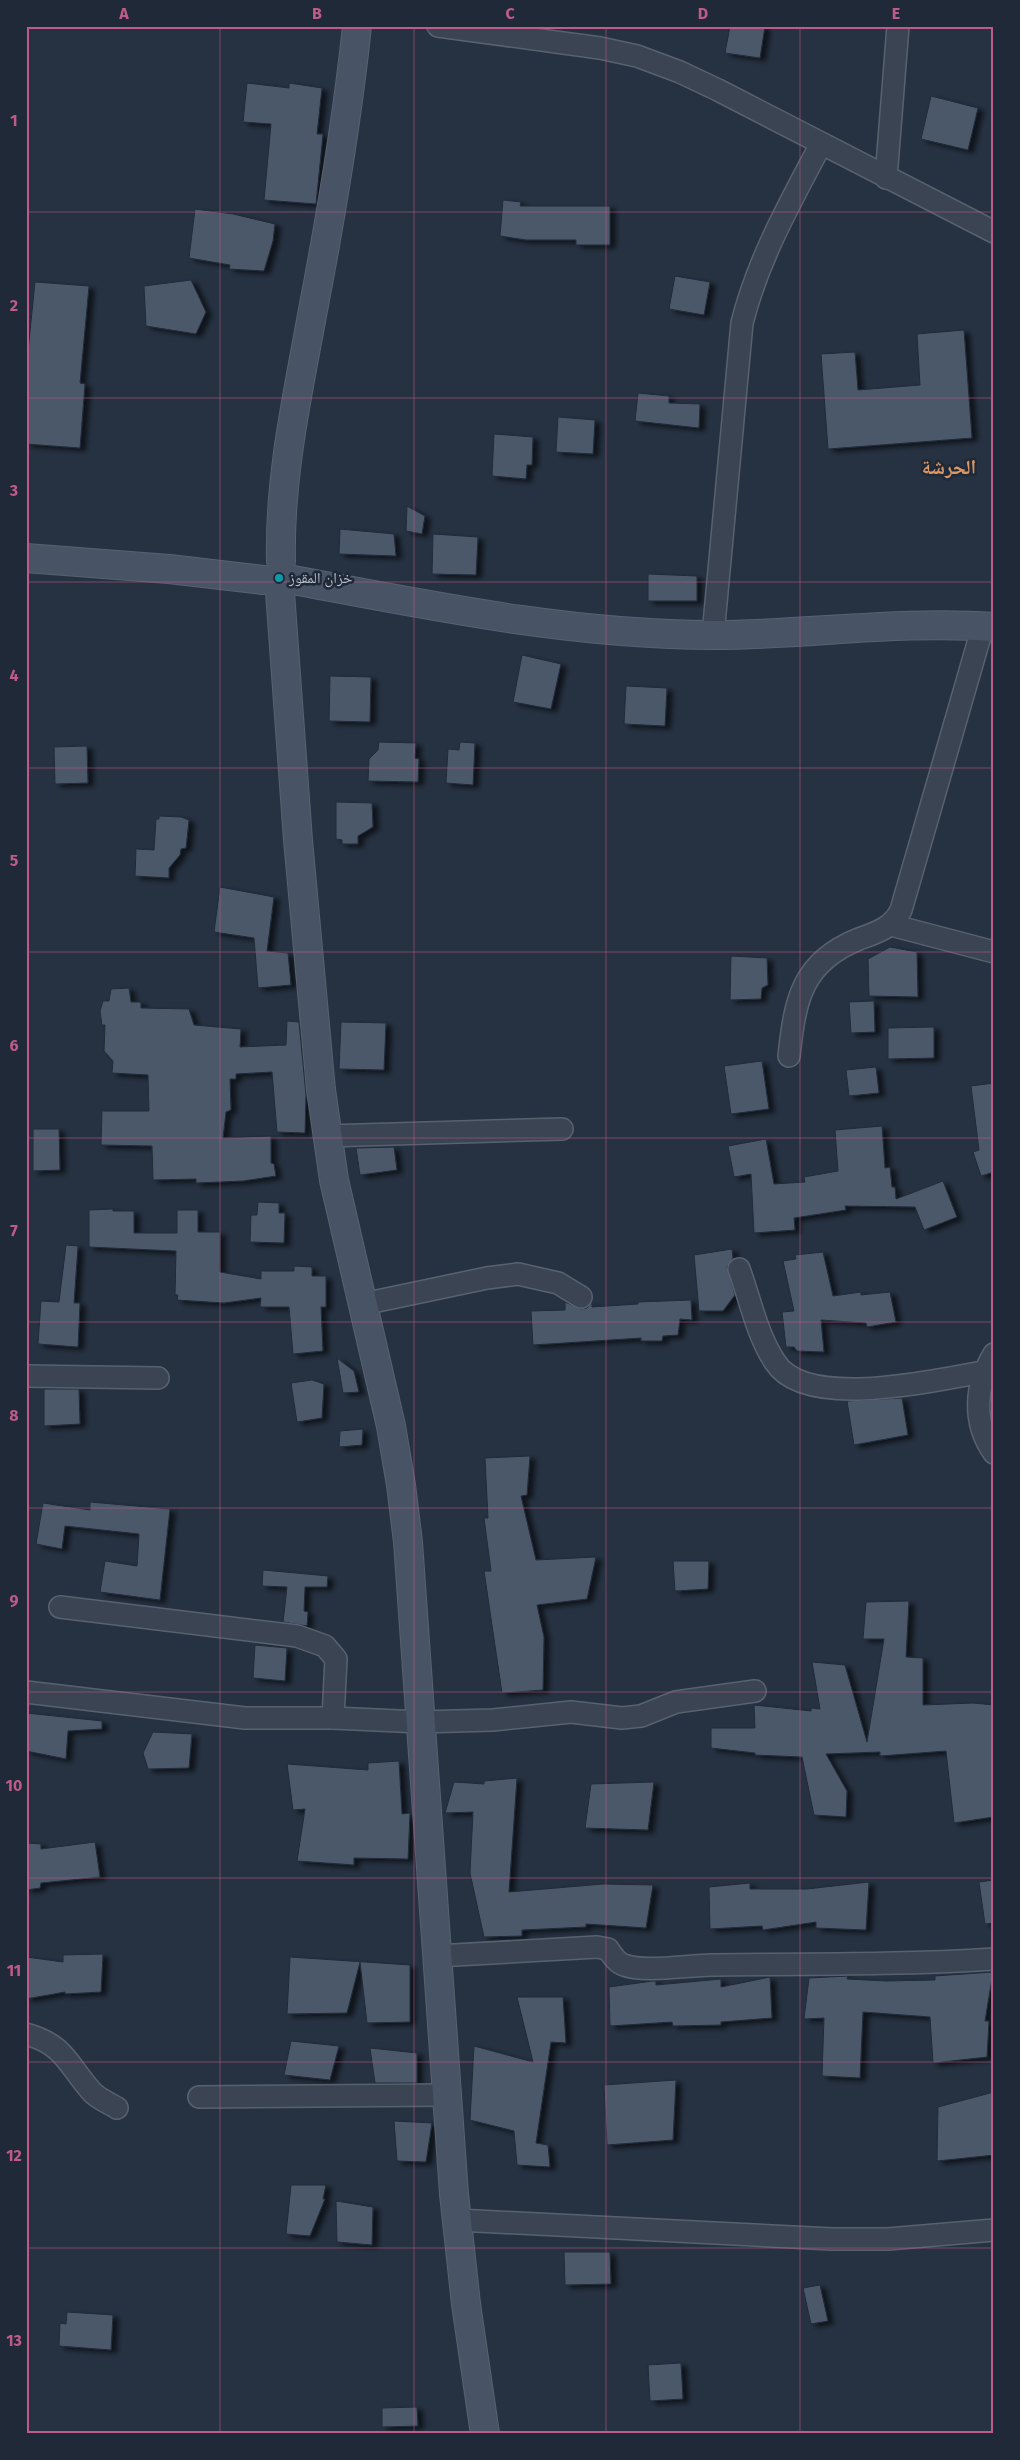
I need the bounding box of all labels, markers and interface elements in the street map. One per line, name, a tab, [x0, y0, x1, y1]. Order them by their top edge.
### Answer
text: A	[118, 4, 129, 23]
text: B	[312, 4, 322, 23]
text: C	[505, 4, 515, 23]
text: D	[698, 4, 708, 23]
text: E	[892, 4, 900, 23]
text: 1	[10, 111, 18, 130]
text: 2	[10, 296, 18, 315]
district label: الحرشة	[922, 455, 976, 479]
text: 3	[9, 481, 18, 500]
place label: خزان المقوز	[288, 569, 353, 588]
marker: خزان المقوز	[273, 572, 285, 584]
text: 4	[9, 666, 19, 685]
text: 5	[10, 851, 19, 870]
text: 6	[9, 1036, 19, 1055]
text: 7	[10, 1221, 18, 1240]
text: 8	[9, 1406, 19, 1425]
text: 9	[10, 1591, 19, 1610]
text: 10	[6, 1776, 22, 1795]
text: 11	[7, 1961, 21, 1980]
text: 12	[6, 2146, 22, 2165]
text: 13	[6, 2331, 22, 2350]

